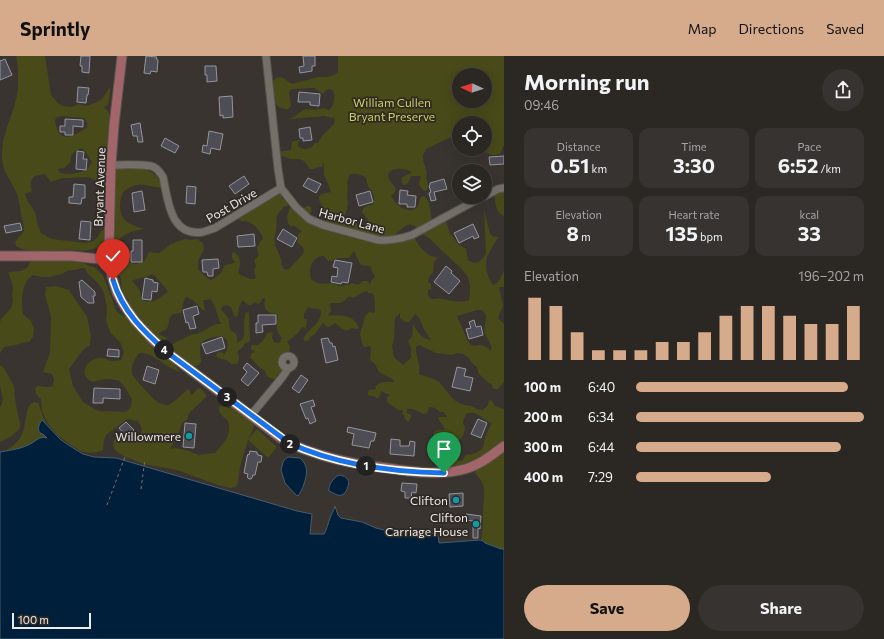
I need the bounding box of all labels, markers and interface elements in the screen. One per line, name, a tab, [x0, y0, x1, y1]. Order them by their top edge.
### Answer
text: Sprintly	[20, 17, 90, 40]
text: Map	[688, 20, 717, 37]
text: Directions	[739, 20, 804, 37]
text: Saved	[826, 20, 864, 37]
north arrow	[452, 68, 492, 108]
map controls	[452, 68, 492, 204]
text: Morning run	[524, 68, 650, 95]
button: share	[822, 69, 864, 111]
park label: William Cullen Bryant Preserve	[349, 95, 435, 123]
text: 09:46	[524, 97, 559, 113]
button: locate	[452, 116, 492, 156]
text: Distance	[557, 140, 601, 153]
text: Time	[681, 140, 707, 153]
text: Pace	[797, 140, 821, 153]
street label: Bryant Avenue	[91, 147, 107, 227]
text: 0.51	[550, 153, 589, 177]
text: 3:30	[673, 153, 715, 177]
text: 6:52	[778, 153, 818, 177]
text: km	[589, 162, 607, 175]
text: /km	[818, 162, 841, 175]
button: layers	[452, 164, 492, 204]
street label: Post Drive	[203, 185, 259, 225]
street label: Harbor Lane	[317, 204, 387, 236]
text: Elevation	[555, 208, 602, 221]
text: Heart rate	[668, 208, 720, 221]
text: kcal	[799, 208, 819, 221]
text: 8	[567, 221, 579, 245]
text: 135	[665, 221, 698, 245]
text: 33	[798, 221, 821, 245]
text: m	[579, 230, 591, 243]
text: bpm	[698, 230, 723, 243]
pin	[96, 239, 130, 280]
icon: check	[102, 245, 124, 267]
text: Elevation	[524, 268, 579, 284]
text: 196–202 m	[798, 268, 864, 284]
pin: 4	[154, 340, 174, 360]
text: 4	[161, 343, 167, 356]
text: 100 m	[524, 379, 561, 395]
text: 6:40	[588, 379, 615, 395]
pin: 3	[217, 387, 237, 407]
text: 3	[224, 390, 230, 403]
text: 200 m	[524, 409, 562, 425]
text: 6:34	[588, 409, 614, 425]
place label: Willowmere	[115, 429, 181, 443]
marker: Willowmere	[184, 431, 194, 441]
pin	[427, 432, 461, 473]
pin: 2	[280, 434, 300, 454]
text: 2	[287, 437, 293, 450]
icon: arrive	[433, 438, 455, 460]
text: 300 m	[524, 439, 563, 455]
text: 6:44	[588, 439, 615, 455]
pin: 1	[356, 456, 376, 476]
text: 1	[364, 459, 368, 472]
text: 400 m	[524, 469, 563, 485]
text: 7:29	[588, 469, 613, 485]
place label: Clifton	[410, 493, 448, 507]
marker: Clifton	[451, 495, 461, 505]
place label: Clifton Carriage House	[385, 510, 468, 538]
marker: Clifton Carriage House	[471, 519, 481, 529]
button: Save	[524, 585, 690, 631]
button: Share	[698, 585, 864, 631]
scale bar	[12, 611, 91, 630]
text: 100 m	[18, 613, 49, 626]

